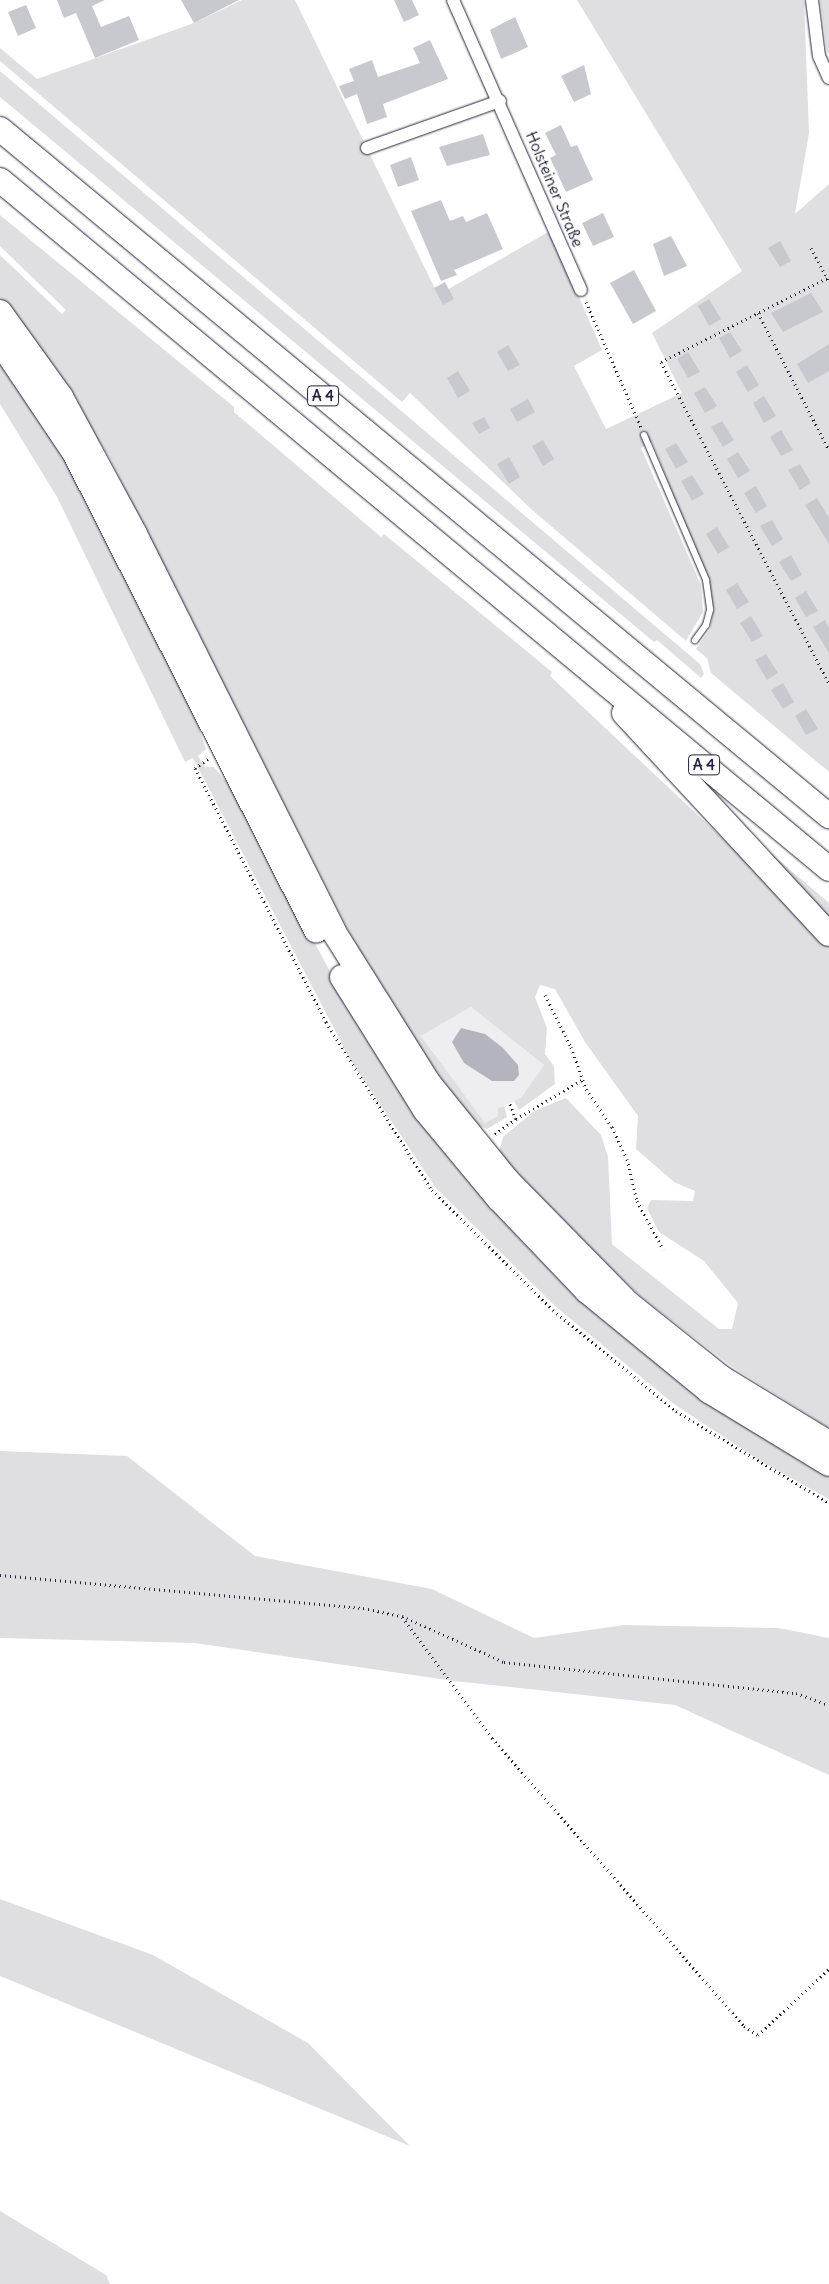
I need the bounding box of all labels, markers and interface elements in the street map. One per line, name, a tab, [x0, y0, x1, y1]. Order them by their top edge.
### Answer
street label: Holsteiner Straße	[522, 128, 588, 250]
road number: A 4	[307, 384, 339, 408]
road number: A 4	[688, 752, 720, 778]

